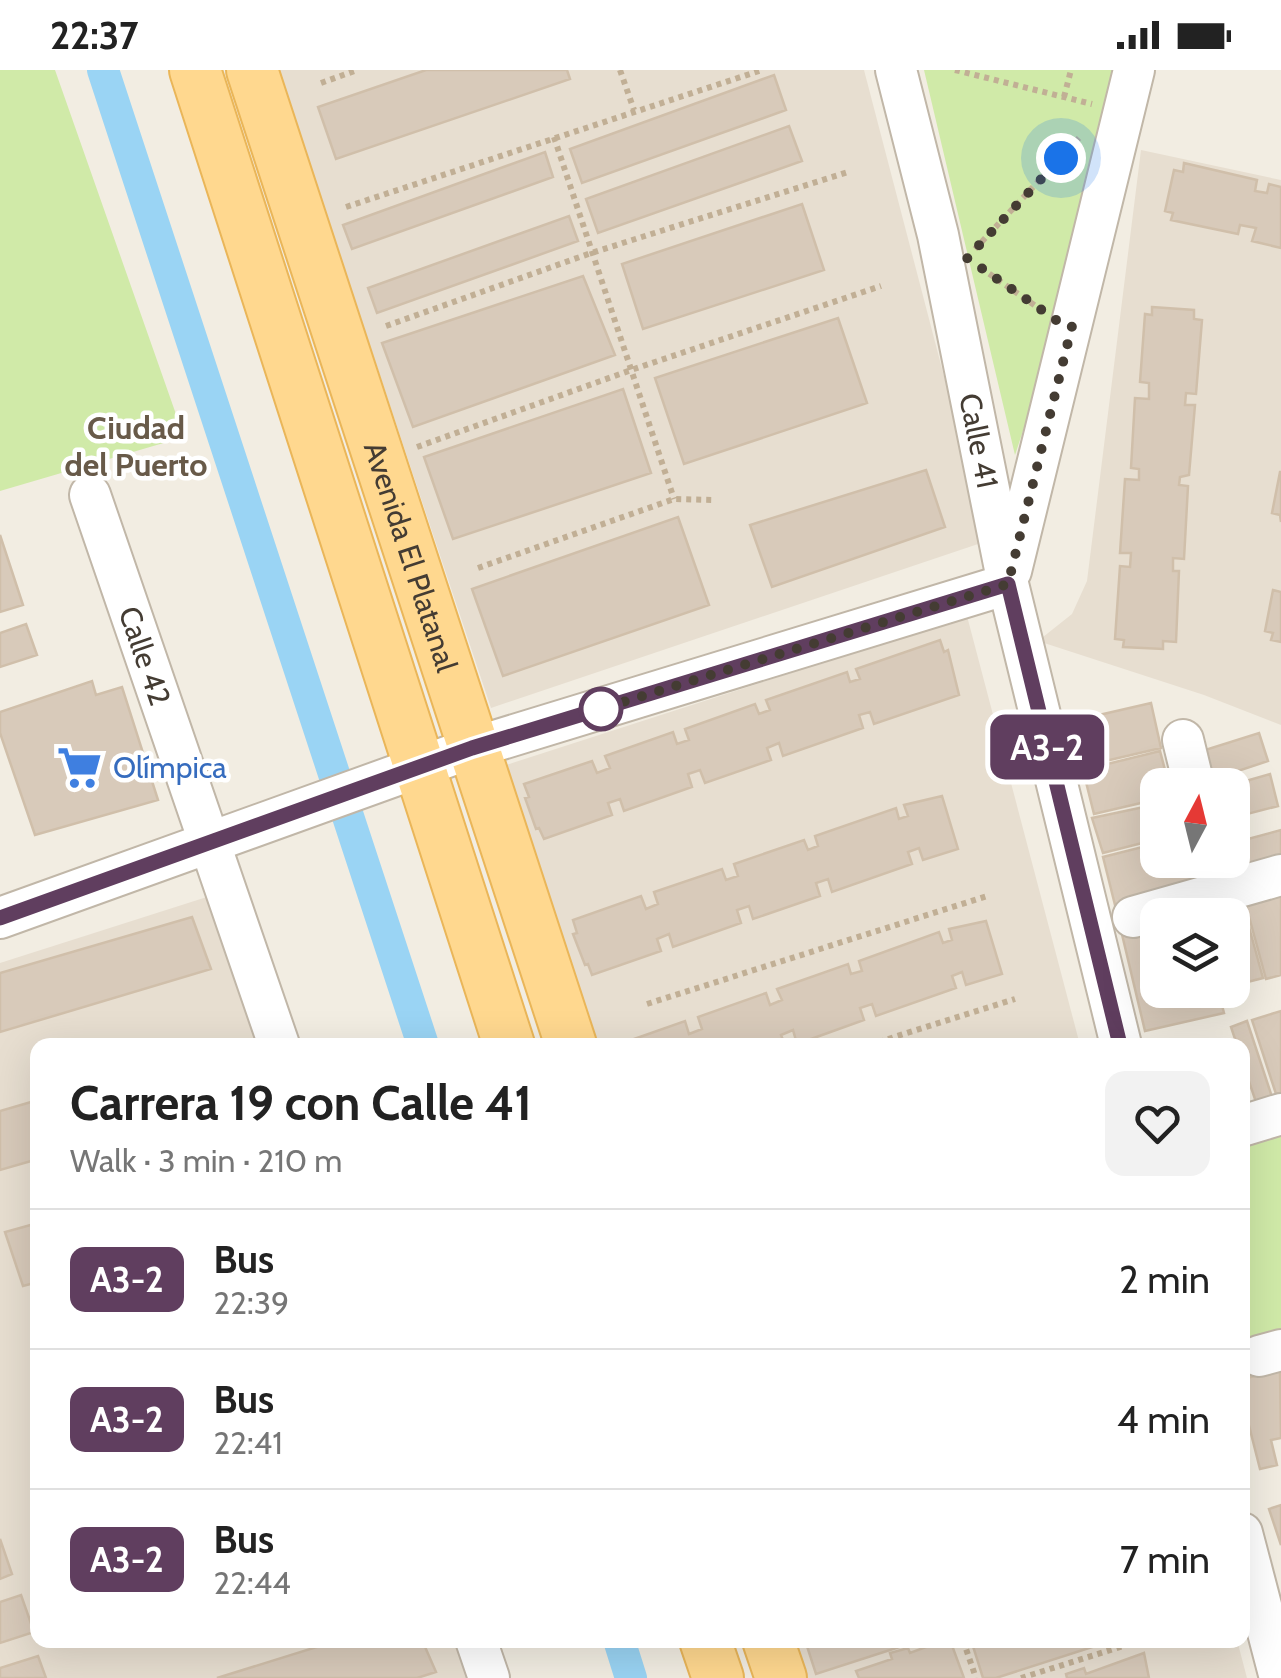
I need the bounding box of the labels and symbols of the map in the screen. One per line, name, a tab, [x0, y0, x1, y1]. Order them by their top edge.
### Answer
your location	[1036, 133, 1086, 183]
street label: Calle 41	[952, 390, 1007, 491]
district label: Ciudad del Puerto	[64, 408, 208, 484]
street label: Avenida El Platanal	[356, 437, 466, 676]
street label: Calle 42	[111, 601, 179, 710]
unlabelled marker	[580, 688, 622, 730]
line badge: A3-2	[977, 714, 1117, 780]
supermarket icon: Olímpica	[56, 743, 104, 791]
place label: Olímpica	[113, 749, 227, 786]
north arrow	[1140, 768, 1250, 878]

